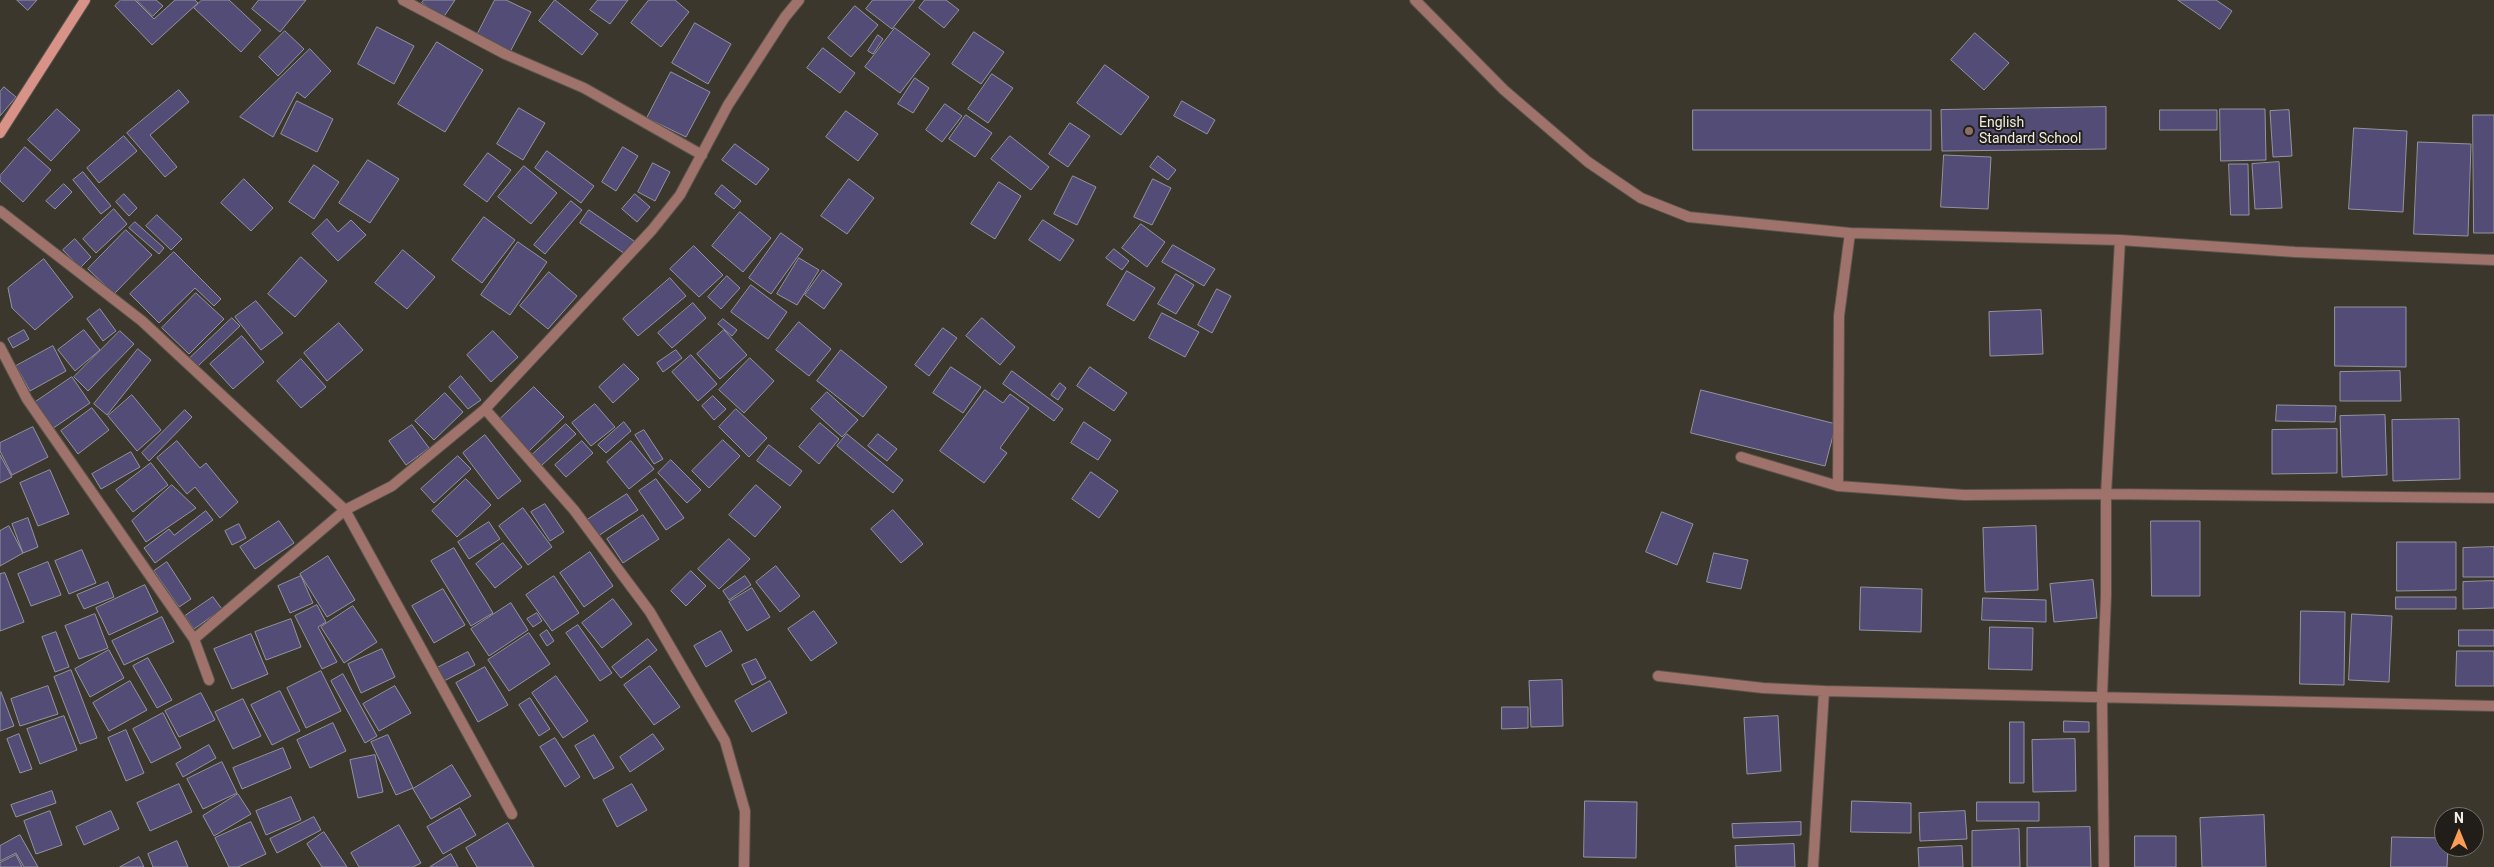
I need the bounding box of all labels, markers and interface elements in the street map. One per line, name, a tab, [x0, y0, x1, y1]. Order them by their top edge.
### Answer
place label: English Standard School	[1979, 115, 2081, 148]
marker: English Standard School	[1963, 125, 1975, 137]
north arrow	[2434, 807, 2484, 857]
text: N	[2454, 810, 2464, 826]

